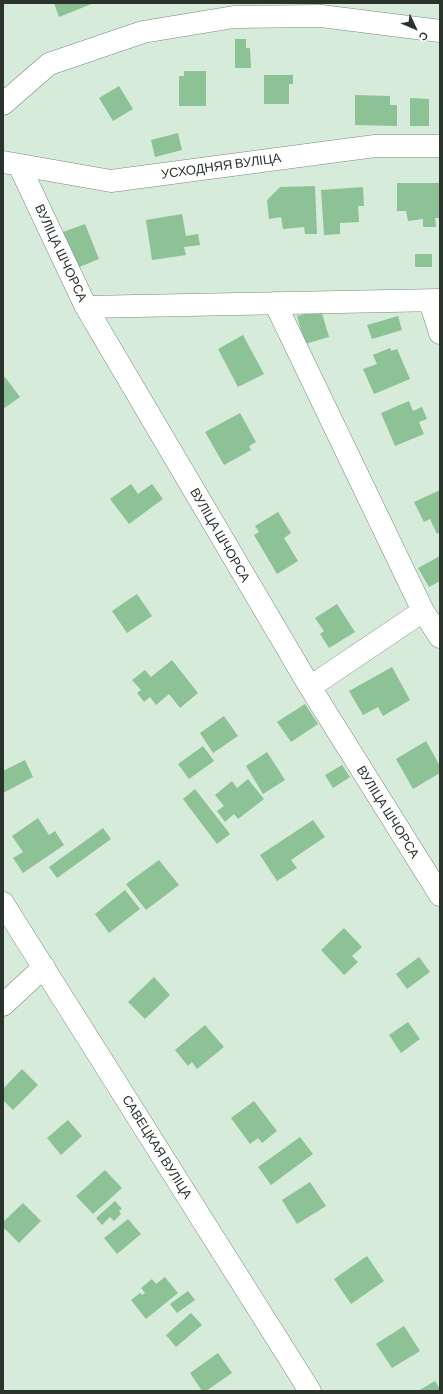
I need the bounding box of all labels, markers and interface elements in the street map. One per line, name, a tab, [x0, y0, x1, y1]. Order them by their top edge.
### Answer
north arrow	[395, 8, 435, 48]
text: С	[417, 29, 431, 44]
street label: УСХОДНЯЯ ВУЛІЦА	[160, 150, 282, 182]
street label: ВУЛІЦА ШЧОРСА	[32, 202, 90, 304]
street label: ВУЛІЦА ШЧОРСА	[187, 485, 253, 585]
street label: ВУЛІЦА ШЧОРСА	[353, 763, 423, 861]
street label: САВЕЦКАЯ ВУЛІЦА	[119, 1092, 195, 1202]

